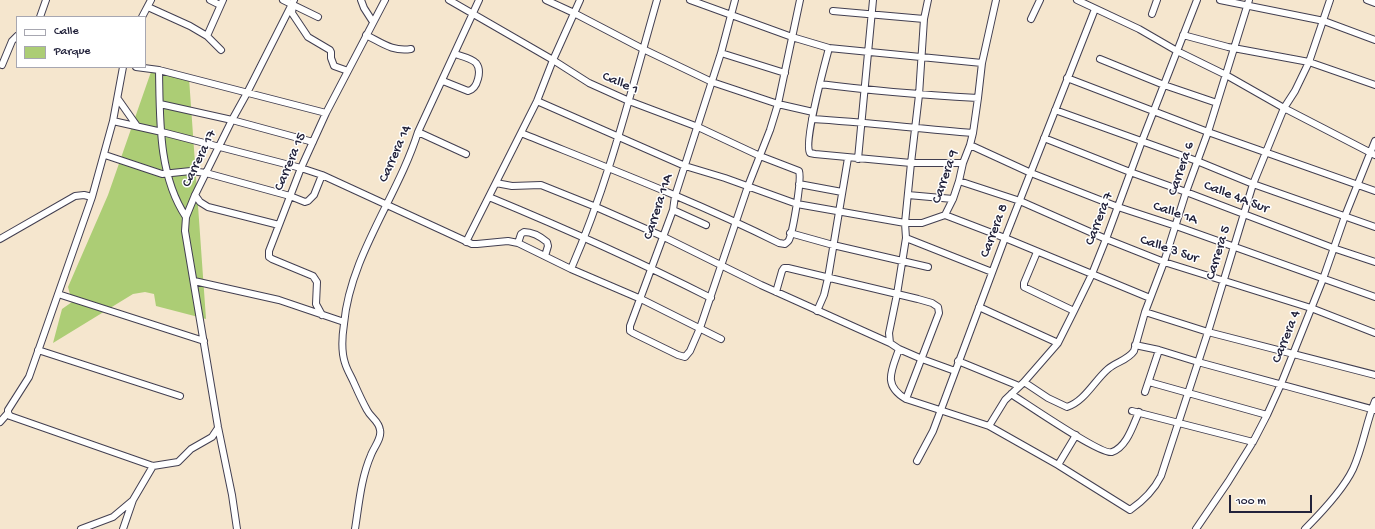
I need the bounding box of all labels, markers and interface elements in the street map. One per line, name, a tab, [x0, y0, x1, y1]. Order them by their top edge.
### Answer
legend	[16, 16, 146, 68]
text: Calle	[54, 25, 79, 39]
text: Parque	[54, 45, 91, 59]
street label: Calle 1	[599, 69, 641, 99]
street label: Carrera 14	[376, 123, 416, 185]
street label: Carrera 17	[179, 128, 221, 190]
street label: Carrera 15	[271, 130, 311, 194]
street label: Carrera 6	[1165, 140, 1199, 198]
street label: Carrera 9	[929, 148, 963, 206]
street label: Carrera 11A	[640, 172, 678, 242]
street label: Calle 4A Sur	[1201, 178, 1271, 218]
street label: Carrera 7	[1082, 190, 1118, 248]
street label: Calle 1A	[1151, 199, 1199, 229]
street label: Carrera 8	[977, 202, 1013, 260]
street label: Carrera 5	[1203, 224, 1235, 282]
street label: Calle 3 Sur	[1138, 232, 1200, 268]
street label: Carrera 4	[1269, 308, 1305, 366]
scale bar	[1231, 487, 1314, 513]
text: 100 m	[1236, 495, 1266, 509]

